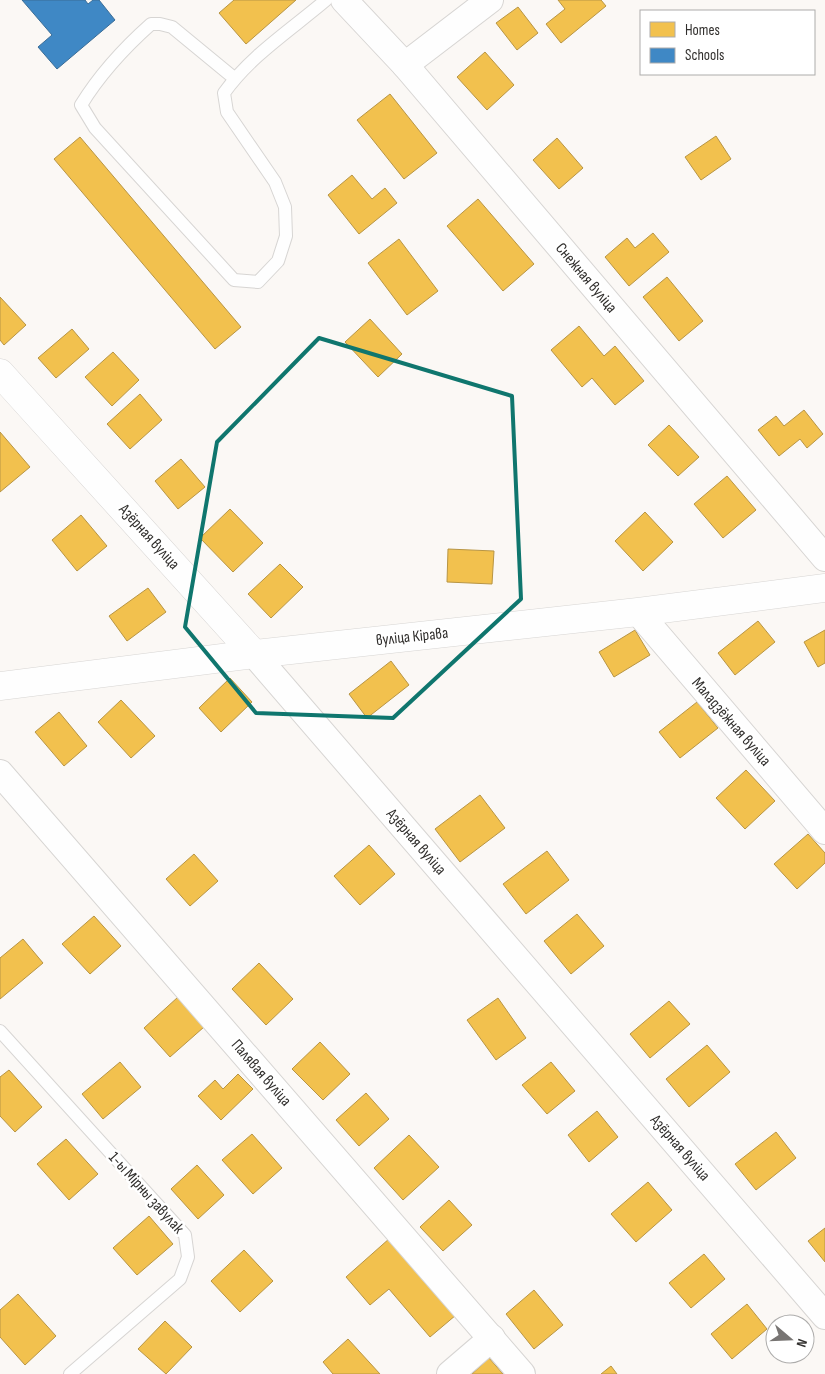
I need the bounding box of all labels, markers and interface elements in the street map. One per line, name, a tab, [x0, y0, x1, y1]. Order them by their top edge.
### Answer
legend	[640, 10, 815, 75]
text: Homes	[685, 21, 720, 40]
text: Schools	[685, 46, 724, 65]
street label: Снежная вуліца	[551, 239, 621, 317]
street label: Азёрная вуліца	[114, 500, 183, 574]
street label: вуліца Кірава	[375, 624, 449, 650]
street label: Маладзёжная вуліца	[687, 674, 775, 770]
street label: Азёрная вуліца	[381, 804, 450, 879]
street label: Палявая вуліца	[227, 1036, 295, 1110]
street label: Азёрная вуліца	[645, 1110, 714, 1185]
street label: 1-ы Мірны завулак	[104, 1148, 188, 1238]
north arrow	[765, 1314, 815, 1364]
text: N	[793, 1337, 811, 1349]

